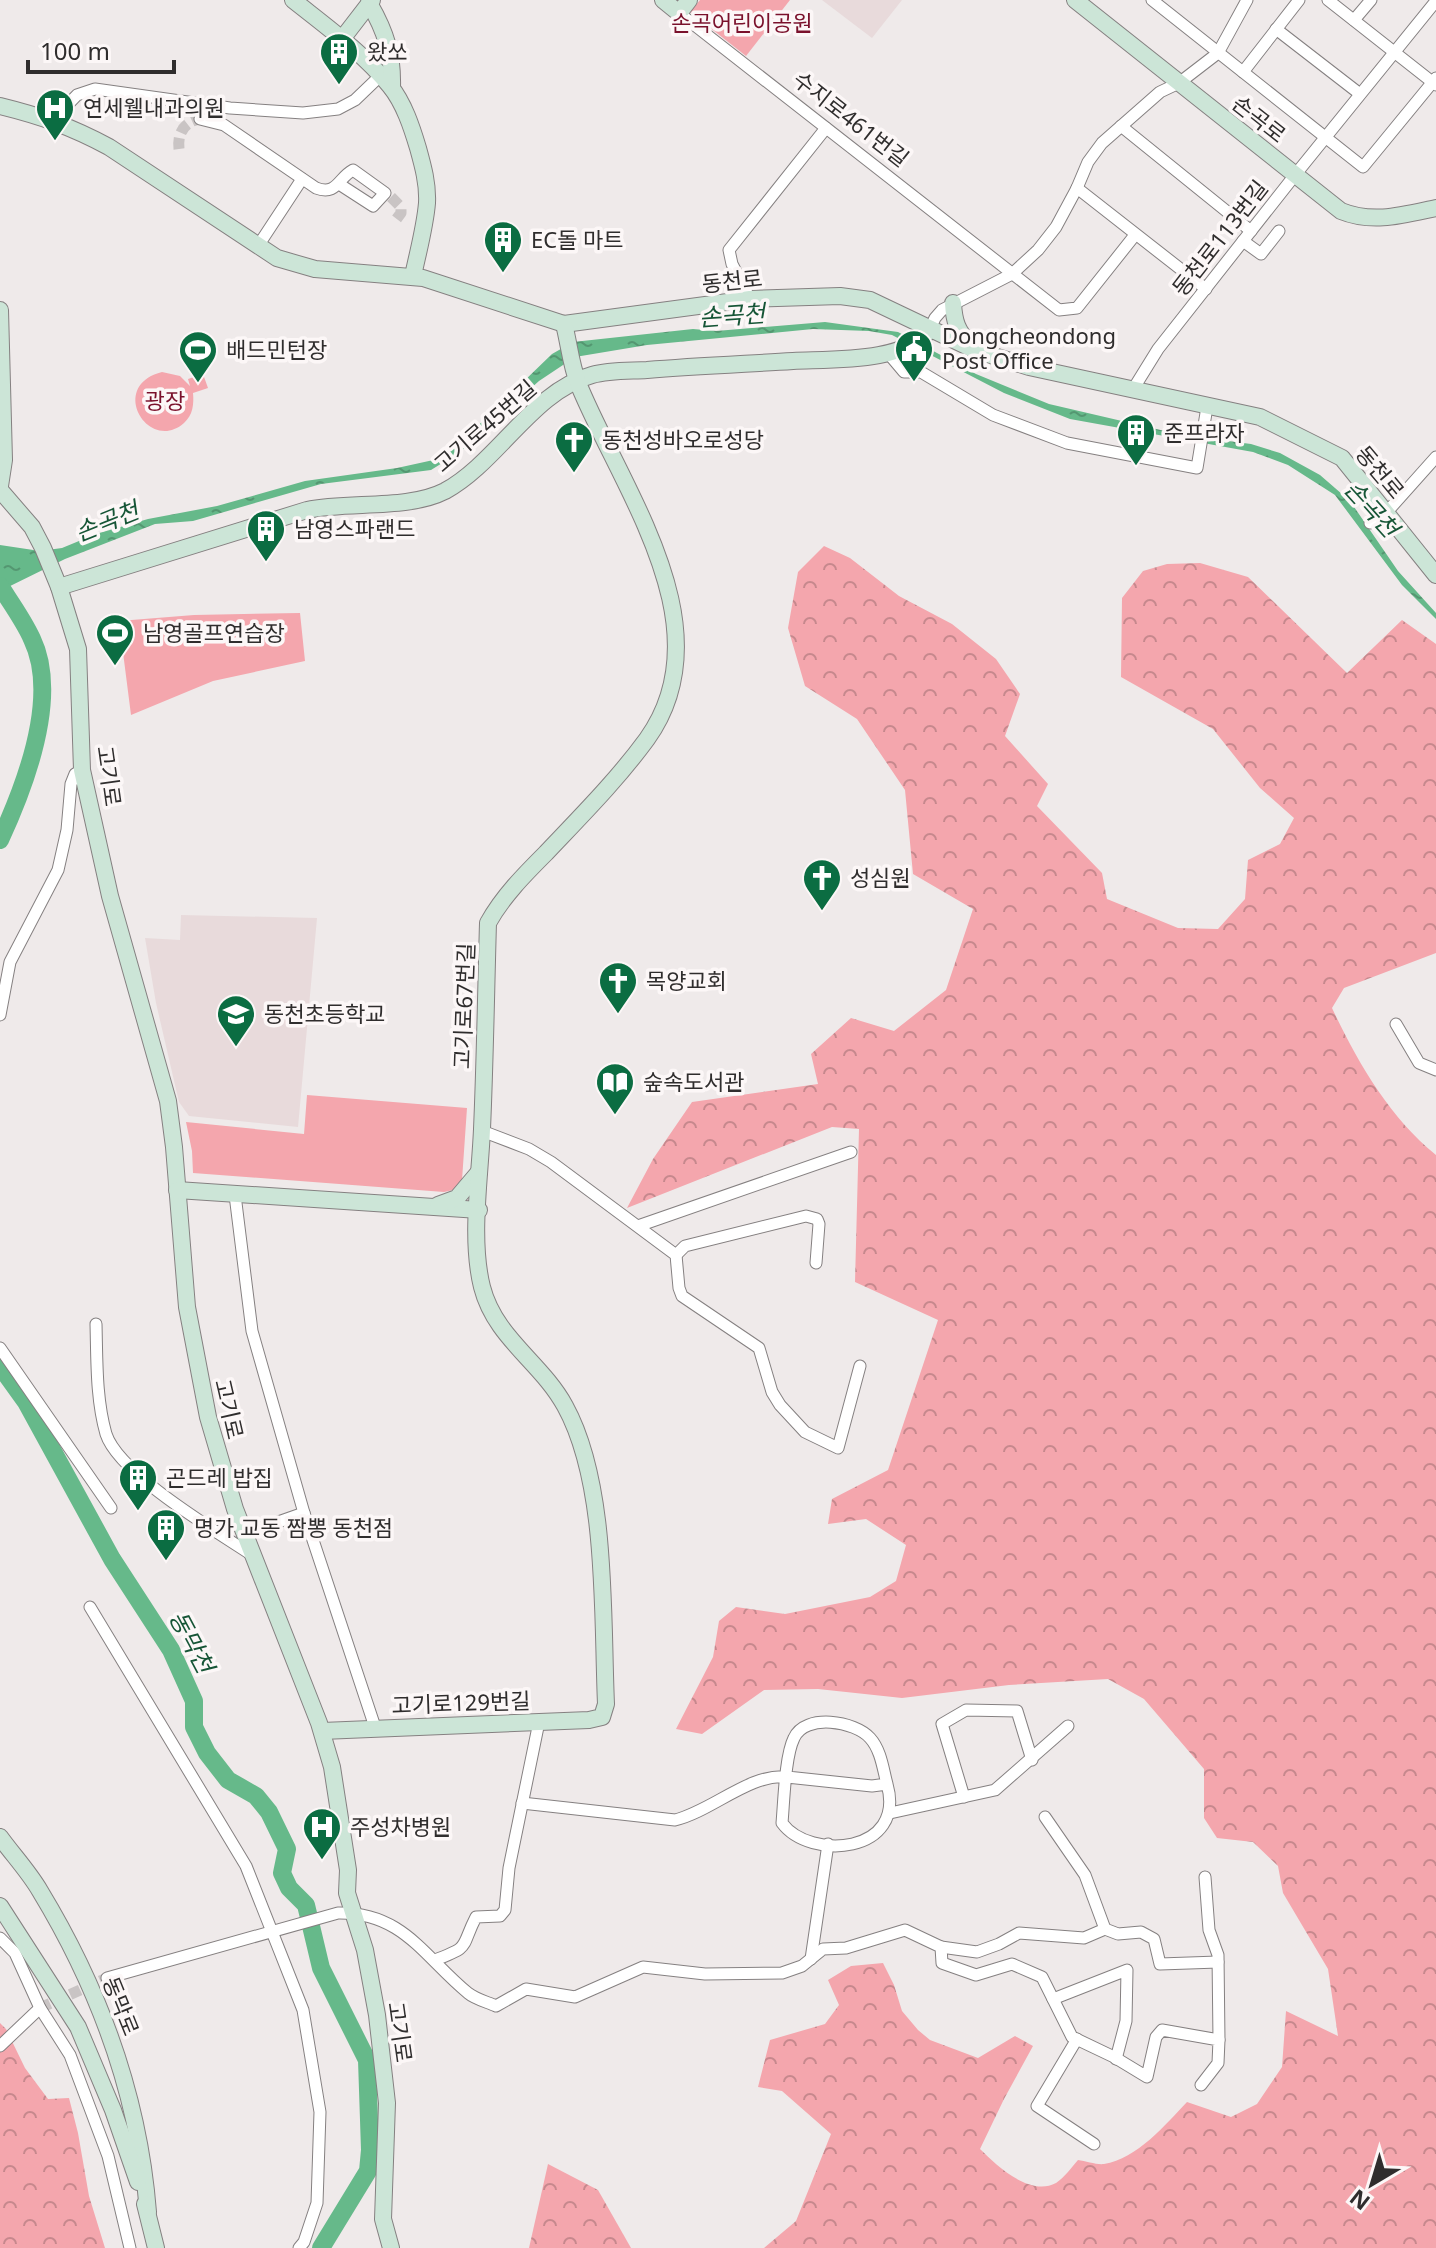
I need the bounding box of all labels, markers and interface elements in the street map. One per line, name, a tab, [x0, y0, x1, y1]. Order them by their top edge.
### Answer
park label: 손곡어린이공원	[671, 7, 813, 37]
scale bar	[28, 24, 174, 74]
building icon: 왔쏘	[318, 31, 360, 86]
text: 100 m	[40, 34, 110, 67]
place label: 왔쏘	[367, 36, 407, 66]
street label: 수지로461번길	[788, 64, 916, 173]
hospital icon: 연세웰내과의원	[34, 87, 76, 142]
street label: 손곡로	[1226, 88, 1293, 149]
place label: 연세웰내과의원	[83, 92, 225, 122]
street label: 동천로113번길	[1165, 173, 1274, 301]
building icon: EC돌 마트	[482, 219, 524, 274]
place label: EC돌 마트	[531, 224, 624, 254]
street label: 동천로	[700, 262, 764, 298]
water label: 손곡천	[698, 296, 769, 333]
place label: Dongcheondong Post Office	[942, 320, 1116, 375]
public building icon: Dongcheondong Post Office	[893, 328, 935, 383]
sports icon: 배드민턴장	[177, 329, 219, 384]
place label: 배드민턴장	[226, 334, 327, 364]
street label: 고기로45번길	[427, 372, 542, 478]
park label: 광장	[145, 385, 185, 415]
building icon: 준프라자	[1115, 412, 1157, 467]
place label: 준프라자	[1164, 417, 1245, 447]
church icon: 동천성바오로성당	[553, 419, 595, 474]
place label: 동천성바오로성당	[602, 424, 764, 454]
street label: 동천로	[1350, 438, 1412, 504]
water label: 손곡천	[1338, 472, 1408, 546]
water label: 손곡천	[70, 492, 146, 548]
building icon: 남영스파랜드	[245, 508, 287, 563]
place label: 남영스파랜드	[294, 513, 415, 543]
sports icon: 남영골프연습장	[94, 612, 136, 667]
place label: 남영골프연습장	[143, 617, 285, 647]
street label: 고기로	[91, 744, 129, 808]
church icon: 성심원	[801, 857, 843, 912]
place label: 성심원	[850, 862, 911, 892]
street label: 고기로67번길	[446, 942, 480, 1070]
church icon: 목양교회	[597, 960, 639, 1015]
place label: 목양교회	[646, 965, 727, 995]
school or university icon: 동천초등학교	[215, 993, 257, 1048]
place label: 동천초등학교	[264, 998, 385, 1028]
library icon: 숲속도서관	[594, 1061, 636, 1116]
place label: 숲속도서관	[643, 1066, 744, 1096]
street label: 고기로	[209, 1376, 251, 1442]
building icon: 곤드레 밥집	[117, 1457, 159, 1512]
place label: 곤드레 밥집	[166, 1462, 273, 1492]
building icon: 명가 교동 짬뽕 동천점	[145, 1507, 187, 1562]
place label: 명가 교동 짬뽕 동천점	[194, 1512, 393, 1542]
water label: 동막천	[162, 1604, 224, 1681]
street label: 고기로129번길	[391, 1685, 531, 1719]
hospital icon: 주성차병원	[301, 1806, 343, 1861]
place label: 주성차병원	[350, 1811, 451, 1841]
street label: 동막로	[97, 1972, 147, 2039]
street label: 고기로	[382, 2000, 420, 2064]
north arrow	[1332, 2144, 1412, 2224]
text: N	[1343, 2183, 1375, 2218]

